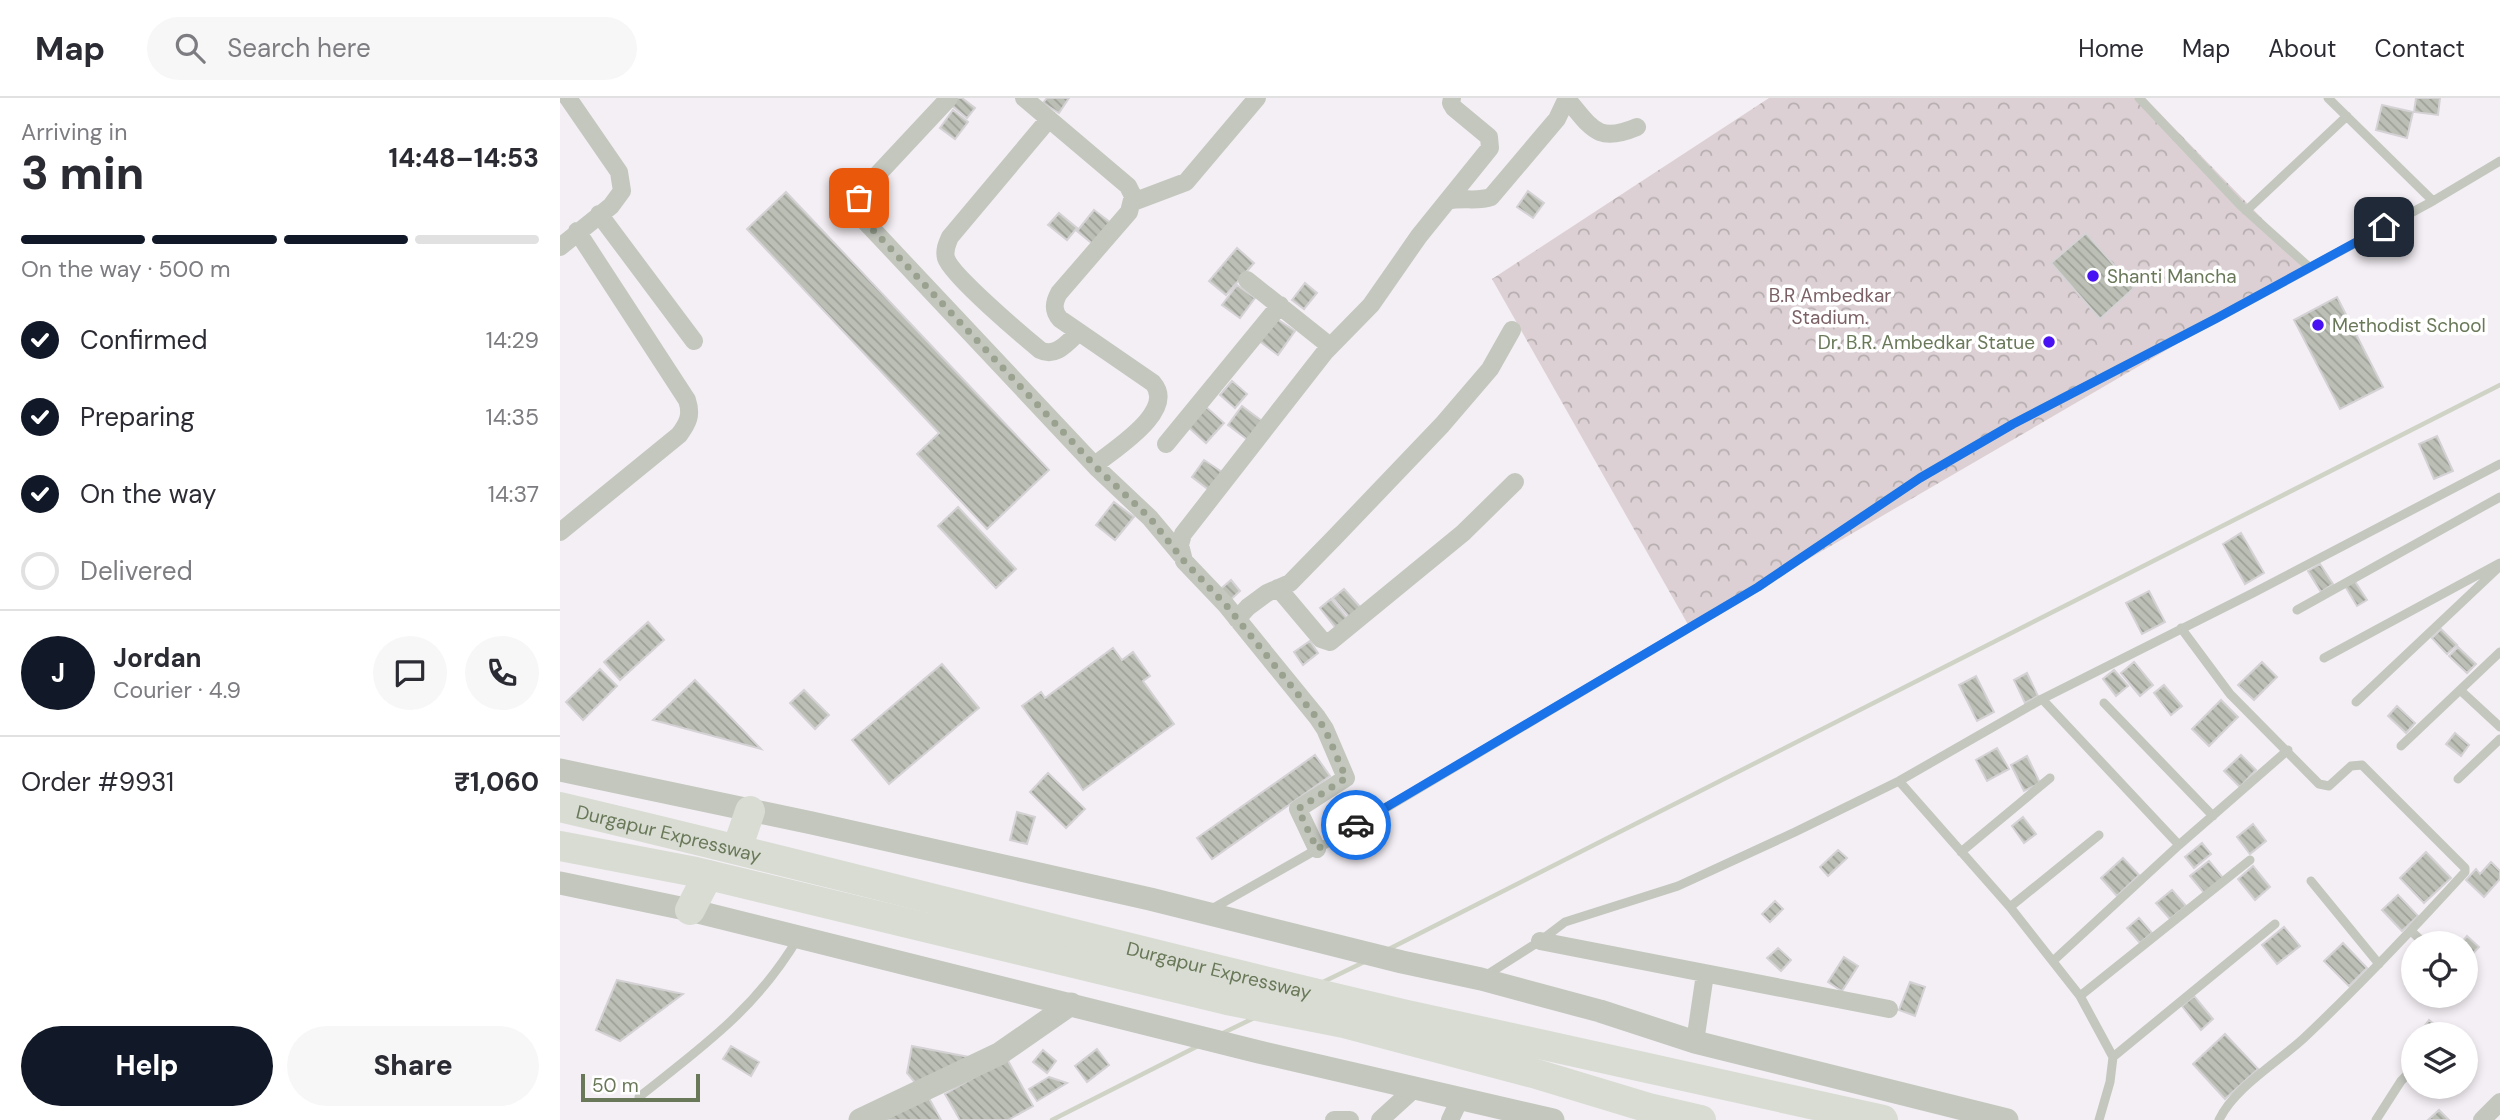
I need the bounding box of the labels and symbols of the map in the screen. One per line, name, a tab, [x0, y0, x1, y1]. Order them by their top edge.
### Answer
pin	[829, 168, 889, 228]
pin	[2354, 197, 2414, 257]
place label: Shanti Mancha	[2107, 264, 2237, 289]
marker: Shanti Mancha	[2085, 268, 2101, 284]
park label: B.R Ambedkar Stadium.	[1769, 283, 1891, 330]
place label: Methodist School	[2332, 313, 2486, 338]
marker: Methodist School	[2310, 317, 2326, 333]
place label: Dr. B.R. Ambedkar Statue	[1818, 330, 2035, 355]
marker: Dr. B.R. Ambedkar Statue	[2041, 334, 2057, 350]
courier	[1321, 790, 1391, 860]
street label: Durgapur Expressway	[574, 799, 764, 868]
street label: Durgapur Expressway	[1124, 936, 1314, 1005]
scale bar	[581, 1071, 700, 1103]

